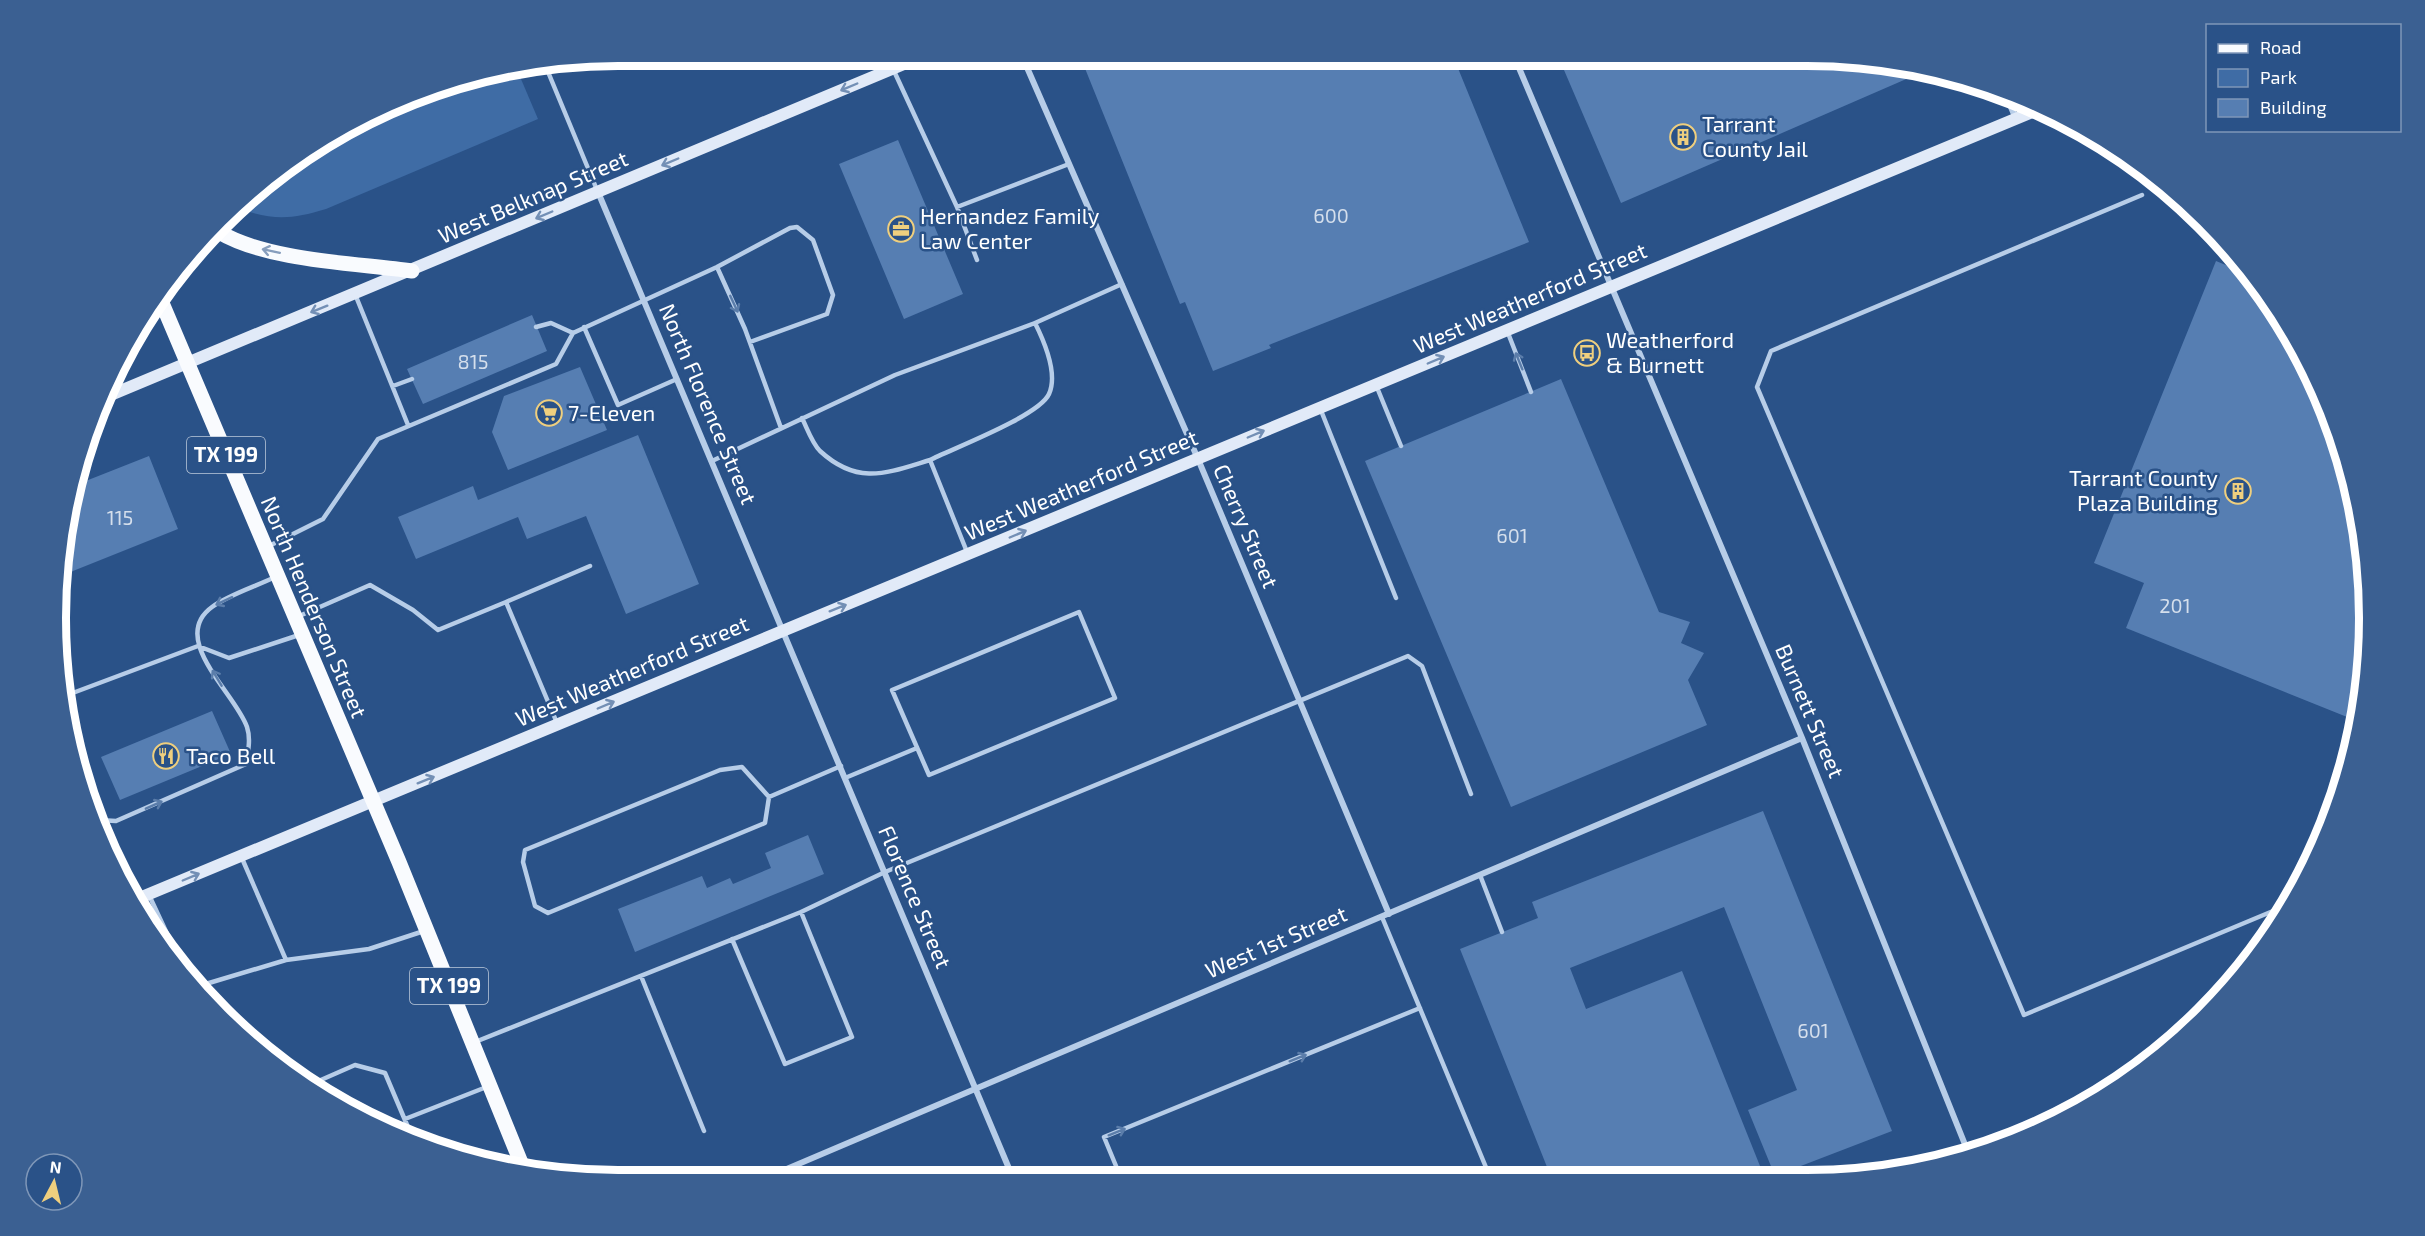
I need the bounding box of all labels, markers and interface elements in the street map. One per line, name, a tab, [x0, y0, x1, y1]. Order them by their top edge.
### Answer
legend	[2206, 24, 2401, 132]
text: Road	[2260, 36, 2301, 58]
text: Park	[2260, 66, 2297, 88]
one-way arrow	[841, 82, 859, 93]
text: Building	[2260, 96, 2327, 118]
place label: Tarrant County Jail	[1702, 110, 1808, 161]
building icon: Tarrant County Jail	[1668, 122, 1698, 152]
street label: West Belknap Street	[434, 144, 631, 248]
one-way arrow	[661, 157, 679, 168]
place label: Hernandez Family Law Center	[920, 202, 1100, 253]
house number: 600	[1313, 203, 1349, 227]
one-way arrow	[535, 210, 554, 221]
office icon: Hernandez Family Law Center	[886, 214, 916, 244]
street label: West Weatherford Street	[1409, 236, 1650, 358]
one-way arrow	[262, 244, 281, 256]
one-way arrow	[728, 295, 740, 313]
street label: North Florence Street	[655, 299, 763, 508]
one-way arrow	[310, 304, 329, 315]
place label: Weatherford & Burnett	[1606, 326, 1734, 377]
bus stop icon: Weatherford & Burnett	[1572, 338, 1602, 368]
house number: 815	[458, 349, 488, 373]
one-way arrow	[1513, 352, 1524, 371]
one-way arrow	[1427, 354, 1445, 365]
supermarket icon: 7-Eleven	[534, 398, 564, 428]
place label: 7-Eleven	[568, 399, 655, 425]
street label: West Weatherford Street	[960, 423, 1201, 545]
one-way arrow	[1247, 428, 1265, 439]
road number: TX 199	[187, 437, 265, 473]
street label: Cherry Street	[1209, 460, 1285, 591]
place label: Tarrant County Plaza Building	[2069, 464, 2218, 515]
building icon: Tarrant County Plaza Building	[2223, 476, 2253, 506]
street label: North Henderson Street	[256, 492, 373, 721]
house number: 115	[107, 505, 133, 529]
house number: 601	[1496, 523, 1528, 547]
one-way arrow	[1008, 528, 1027, 539]
house number: 201	[2159, 593, 2191, 617]
one-way arrow	[215, 596, 233, 607]
one-way arrow	[828, 602, 847, 613]
street label: West Weatherford Street	[511, 609, 752, 731]
street label: Burnett Street	[1771, 640, 1851, 781]
one-way arrow	[211, 670, 223, 687]
one-way arrow	[596, 699, 615, 710]
restaurant icon: Taco Bell	[151, 741, 181, 771]
place label: Taco Bell	[186, 742, 276, 768]
one-way arrow	[416, 774, 435, 785]
one-way arrow	[144, 798, 162, 810]
street label: Florence Street	[874, 821, 958, 972]
one-way arrow	[181, 871, 200, 882]
street label: West 1st Street	[1201, 900, 1350, 983]
road number: TX 199	[410, 968, 488, 1004]
house number: 601	[1797, 1018, 1829, 1042]
one-way arrow	[1288, 1052, 1307, 1063]
one-way arrow	[1108, 1126, 1126, 1137]
north arrow	[24, 1152, 84, 1212]
text: N	[49, 1156, 63, 1177]

